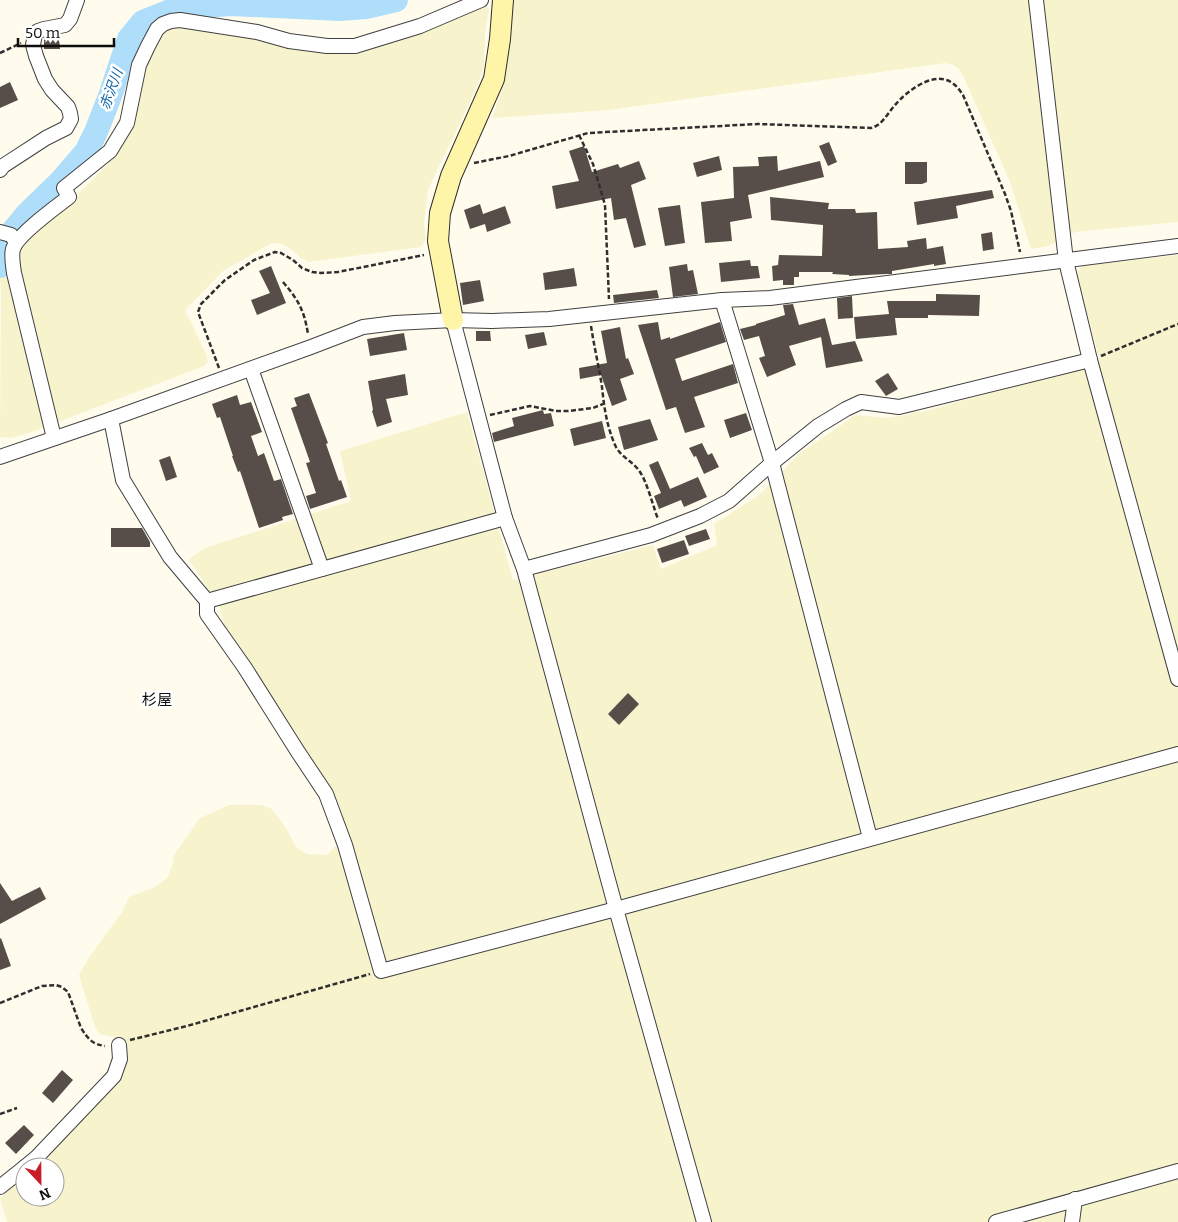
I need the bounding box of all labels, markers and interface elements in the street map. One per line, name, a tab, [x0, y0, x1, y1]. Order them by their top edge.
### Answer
scale bar	[18, 15, 114, 47]
text: 50 m	[25, 24, 61, 42]
water label: 赤沢川	[96, 65, 127, 112]
district label: 杉屋	[142, 691, 172, 709]
north arrow	[15, 1157, 65, 1207]
text: N	[36, 1184, 53, 1204]

